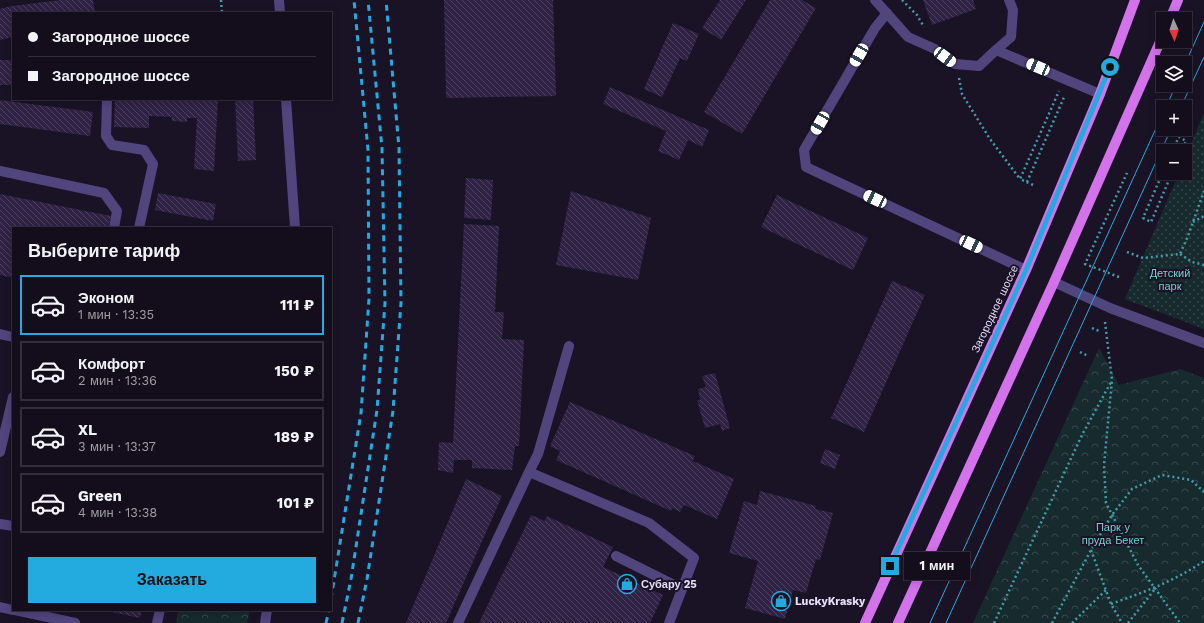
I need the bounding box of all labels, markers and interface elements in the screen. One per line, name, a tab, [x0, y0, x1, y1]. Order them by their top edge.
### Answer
north arrow	[1156, 12, 1192, 48]
map controls	[1156, 12, 1192, 180]
text: Загородное шоссе	[52, 28, 190, 46]
car	[848, 42, 870, 68]
car	[932, 45, 958, 69]
button: layers	[1156, 56, 1192, 92]
car	[1025, 57, 1051, 77]
route start	[1101, 58, 1119, 76]
text: Загородное шоссе	[52, 67, 190, 85]
button: +	[1156, 100, 1192, 136]
car	[809, 110, 831, 136]
button: −	[1156, 144, 1192, 180]
car	[862, 188, 888, 210]
car	[958, 233, 984, 255]
text: Выберите тариф	[28, 240, 180, 261]
street label: Загородное шоссе	[969, 263, 1021, 355]
park label: Детский парк	[1150, 267, 1190, 293]
icon: car	[30, 287, 66, 323]
text: Эконом	[78, 289, 134, 307]
text: 111 ₽	[280, 296, 314, 314]
text: 1 мин · 13:35	[78, 307, 154, 322]
icon: car	[30, 353, 66, 389]
text: Комфорт	[78, 355, 145, 373]
text: 150 ₽	[275, 362, 314, 380]
text: 2 мин · 13:36	[78, 373, 157, 388]
icon: car	[30, 419, 66, 455]
text: XL	[78, 421, 97, 439]
text: 189 ₽	[274, 428, 314, 446]
text: 3 мин · 13:37	[78, 439, 156, 454]
icon: car	[30, 485, 66, 521]
text: Green	[78, 487, 122, 505]
text: 101 ₽	[277, 494, 314, 512]
text: 4 мин · 13:38	[78, 505, 157, 520]
park label: Парк у пруда Бекет	[1082, 521, 1144, 547]
callout: 1 мин	[904, 552, 970, 580]
button: Заказать	[28, 557, 316, 603]
route end	[881, 557, 899, 575]
text: 1 мин	[920, 558, 954, 573]
shop icon: Субару 25	[616, 573, 638, 595]
place label: Субару 25	[641, 578, 697, 591]
shop icon: LuckyKrasky	[770, 590, 792, 612]
place label: LuckyKrasky	[795, 595, 866, 608]

